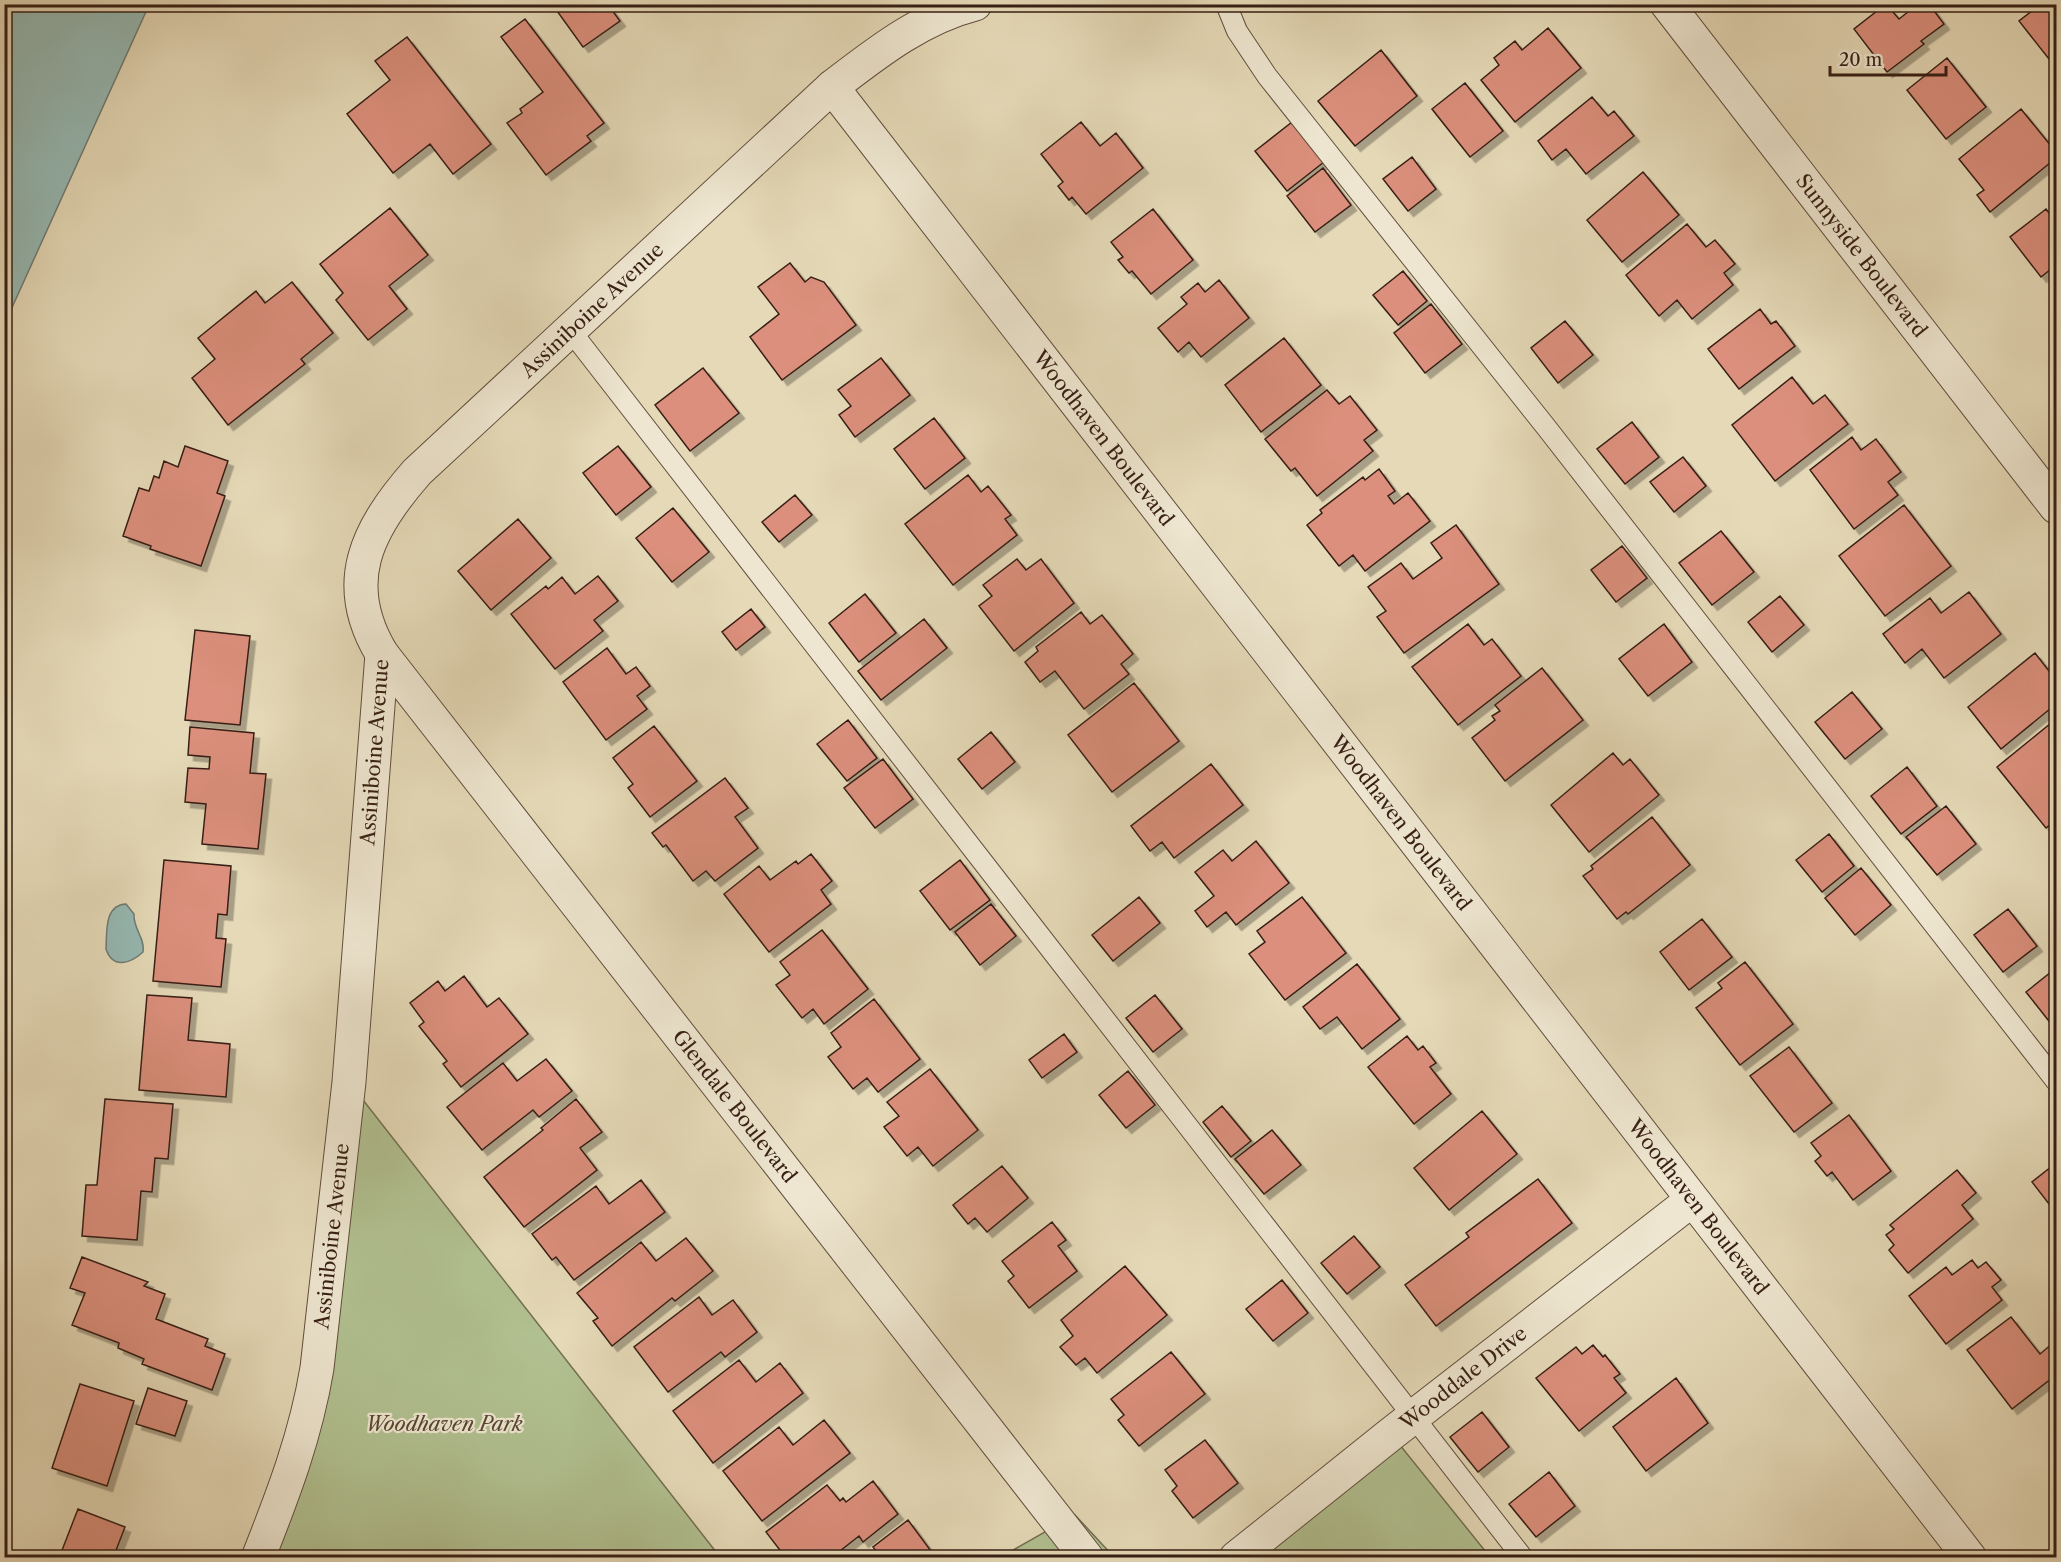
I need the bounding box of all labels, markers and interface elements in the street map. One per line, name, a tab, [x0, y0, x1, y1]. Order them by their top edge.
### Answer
scale bar	[1830, 39, 1946, 77]
text: 20 m	[1839, 49, 1883, 71]
street label: Sunnyside Boulevard	[1791, 169, 1932, 342]
street label: Assiniboine Avenue	[515, 238, 668, 383]
street label: Woodhaven Boulevard	[1028, 345, 1179, 531]
street label: Assiniboine Avenue	[355, 658, 394, 847]
street label: Woodhaven Boulevard	[1325, 729, 1476, 915]
street label: Glendale Boulevard	[667, 1025, 802, 1187]
street label: Woodhaven Boulevard	[1622, 1114, 1774, 1300]
street label: Assiniboine Avenue	[309, 1142, 354, 1331]
street label: Wooddale Drive	[1394, 1321, 1531, 1435]
park label: Woodhaven Park	[365, 1412, 523, 1436]

